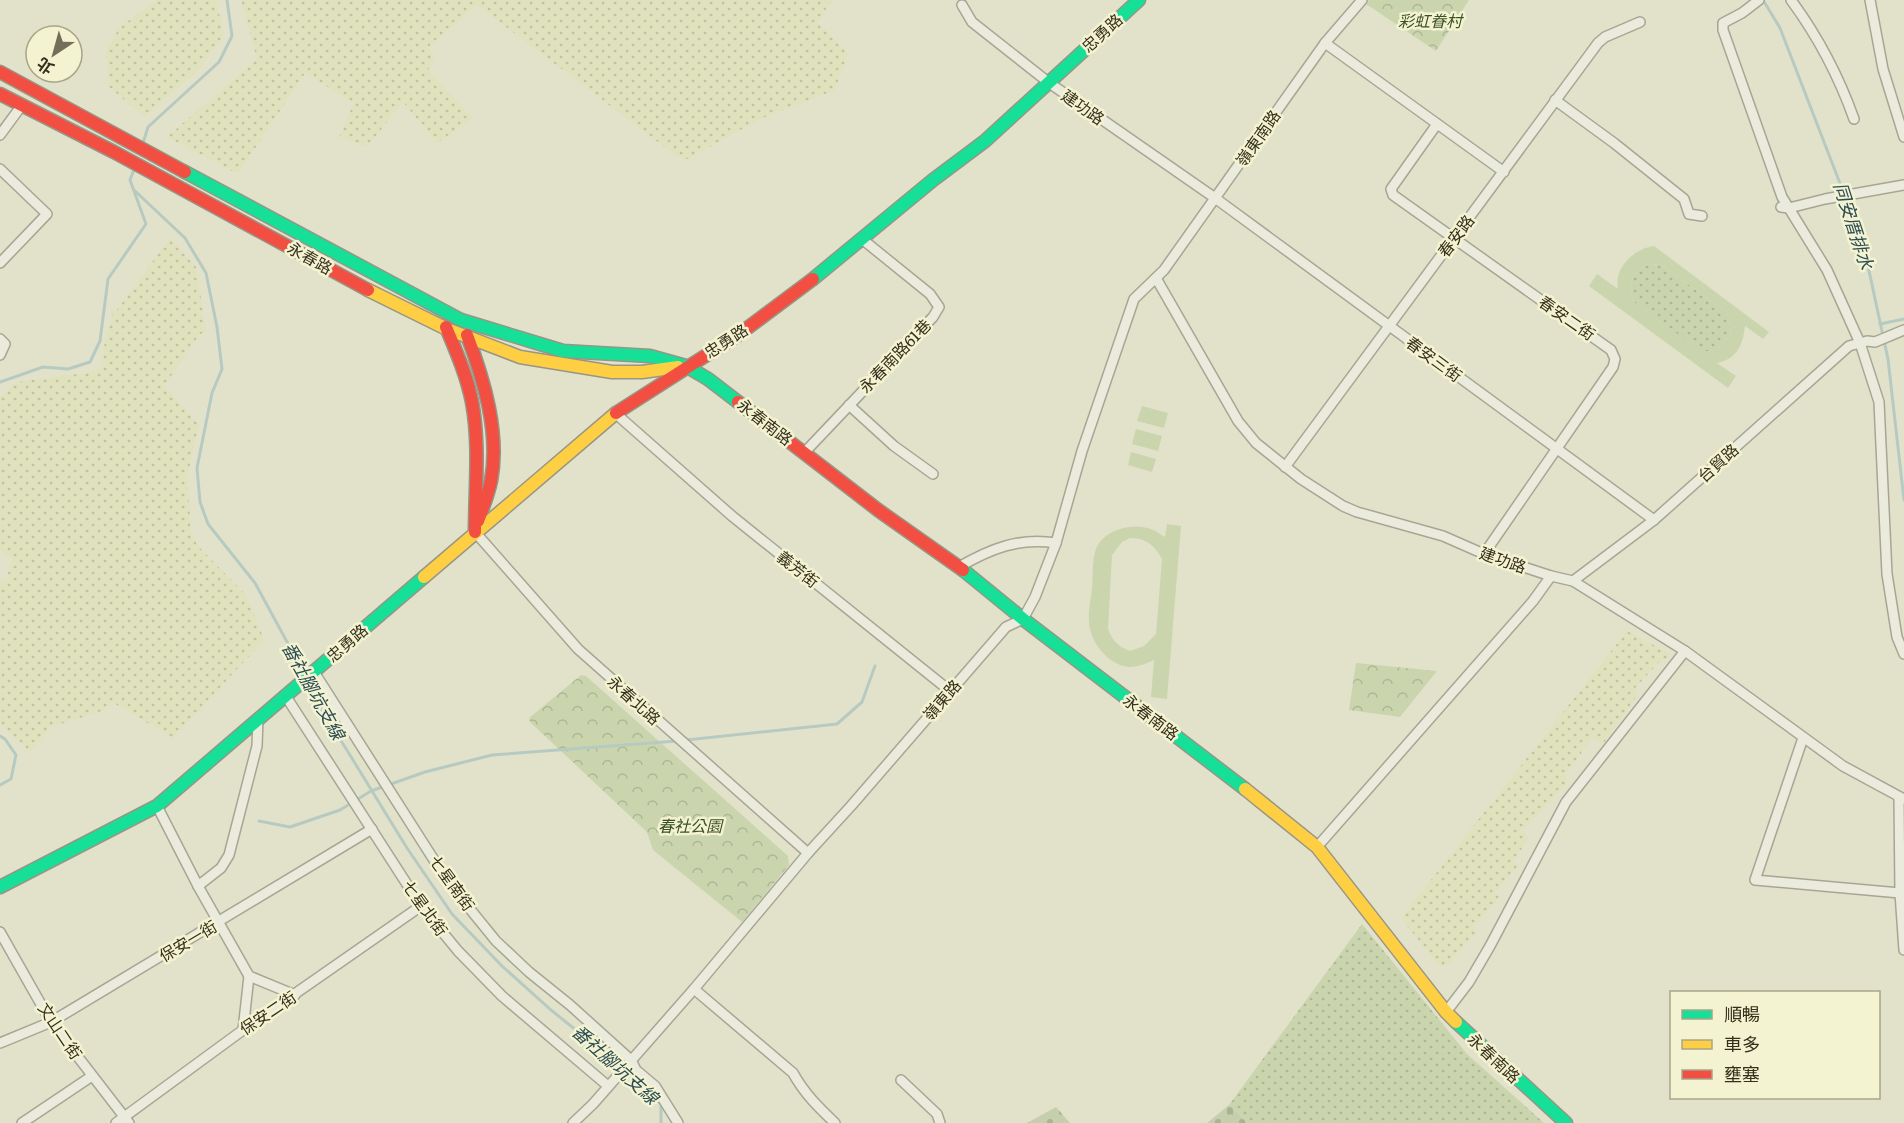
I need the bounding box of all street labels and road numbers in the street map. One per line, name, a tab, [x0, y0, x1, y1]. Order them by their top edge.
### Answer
street label: 忠勇路	[1075, 7, 1127, 57]
street label: 建功路	[1057, 83, 1110, 130]
street label: 嶺東南路	[1229, 104, 1285, 171]
street label: 春安路	[1431, 209, 1479, 262]
street label: 永春路	[284, 235, 337, 279]
street label: 春安二街	[1534, 289, 1601, 345]
street label: 永春南路61巷	[853, 313, 936, 398]
street label: 忠勇路	[699, 317, 752, 363]
street label: 春安三街	[1402, 330, 1468, 387]
street label: 永春南路	[733, 392, 798, 450]
street label: 台貿路	[1691, 437, 1743, 487]
street label: 建功路	[1477, 540, 1530, 578]
street label: 義芳街	[772, 544, 825, 592]
street label: 忠勇路	[320, 617, 372, 667]
street label: 永春北路	[603, 669, 666, 730]
street label: 嶺東路	[916, 673, 966, 725]
street label: 永春南路	[1119, 687, 1184, 745]
street label: 七星南街	[424, 849, 481, 915]
street label: 七星北街	[397, 874, 454, 940]
street label: 保安一街	[154, 913, 221, 967]
street label: 保安二街	[234, 984, 301, 1040]
street label: 文山二街	[33, 997, 89, 1064]
street label: 永春南路	[1463, 1027, 1526, 1088]

